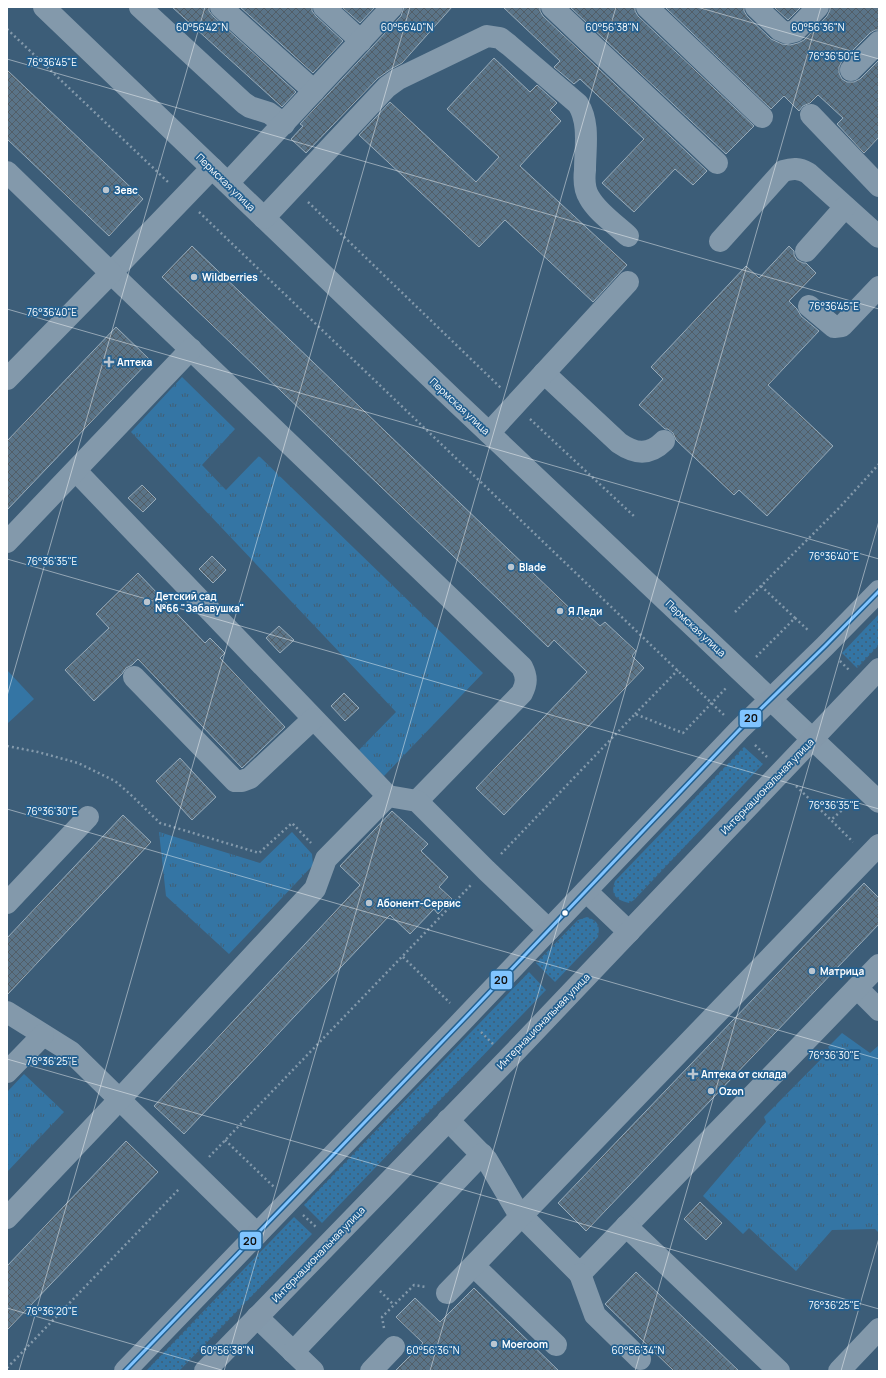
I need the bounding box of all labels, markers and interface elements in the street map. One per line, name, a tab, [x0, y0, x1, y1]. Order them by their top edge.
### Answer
text: 60°56'42"N	[176, 20, 228, 34]
text: 60°56'40"N	[381, 20, 433, 34]
text: 60°56'38"N	[585, 20, 639, 34]
text: 60°56'36"N	[791, 20, 845, 34]
text: 76°36'50"E	[808, 49, 860, 63]
text: 76°36'45"E	[27, 55, 77, 69]
street label: Пермская улица	[193, 150, 259, 214]
place label: Зевс	[114, 183, 138, 197]
marker: Зевс	[101, 185, 111, 195]
place label: Wildberries	[202, 270, 258, 284]
marker: Wildberries	[189, 272, 199, 282]
text: 76°36'45"E	[809, 299, 859, 313]
text: 76°36'40"E	[27, 305, 77, 319]
place label: Аптека	[117, 355, 153, 369]
marker: Аптека	[104, 357, 114, 367]
street label: Пермская улица	[427, 374, 493, 438]
text: 76°36'40"E	[809, 549, 859, 563]
text: 76°36'35"E	[27, 554, 78, 568]
place label: Blade	[519, 560, 546, 574]
marker: Blade	[506, 562, 516, 572]
place label: Детский сад №66 "Забавушка"	[155, 589, 244, 615]
street label: Пермская улица	[663, 596, 729, 660]
marker: Детский сад №66 "Забавушка"	[142, 597, 152, 607]
place label: Я Леди	[568, 604, 602, 618]
marker: Я Леди	[555, 606, 565, 616]
line badge: 20	[739, 709, 762, 728]
text: 20	[744, 710, 758, 725]
street label: Интернациональная улица	[717, 735, 817, 837]
text: 76°36'35"E	[809, 798, 860, 812]
text: 76°36'30"E	[27, 804, 78, 818]
place label: Абонент-Сервис	[377, 896, 461, 910]
marker: Абонент-Сервис	[364, 898, 374, 908]
unlabelled marker	[560, 908, 570, 918]
place label: Матрица	[820, 964, 864, 978]
marker: Матрица	[807, 966, 817, 976]
line badge: 20	[490, 970, 513, 990]
street label: Интернациональная улица	[493, 970, 593, 1072]
text: 20	[494, 972, 508, 987]
text: 76°36'30"E	[809, 1048, 860, 1062]
text: 76°36'25"E	[27, 1054, 78, 1068]
place label: Аптека от склада	[701, 1067, 787, 1081]
marker: Аптека от склада	[688, 1069, 698, 1079]
place label: Ozon	[719, 1084, 744, 1098]
marker: Ozon	[706, 1086, 716, 1096]
street label: Интернациональная улица	[268, 1203, 368, 1305]
line badge: 20	[239, 1231, 262, 1250]
text: 20	[243, 1233, 257, 1248]
text: 76°36'25"E	[809, 1298, 860, 1312]
text: 76°36'20"E	[26, 1304, 78, 1318]
place label: Moeroom	[502, 1337, 548, 1351]
marker: Moeroom	[489, 1339, 499, 1349]
text: 60°56'38"N	[200, 1343, 254, 1357]
text: 60°56'36"N	[406, 1343, 460, 1357]
text: 60°56'34"N	[612, 1343, 665, 1357]

